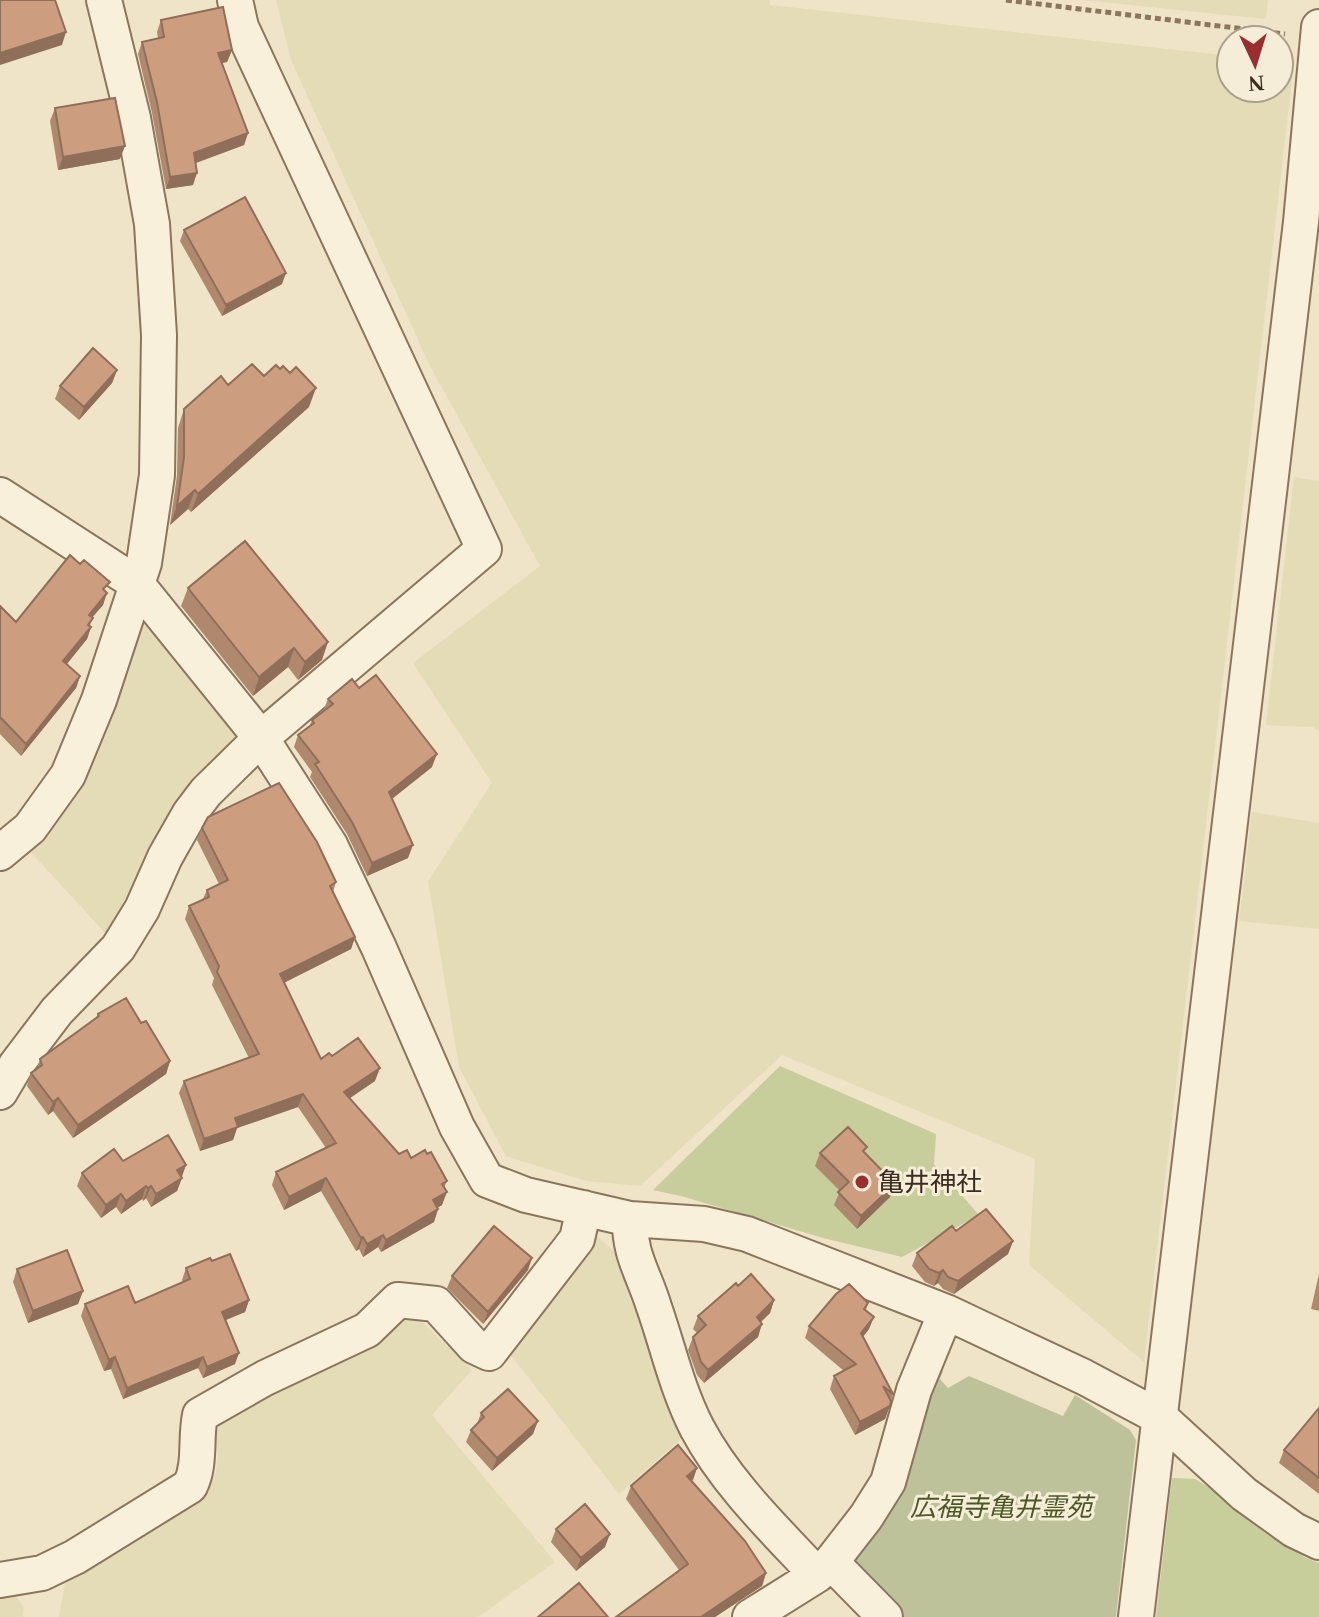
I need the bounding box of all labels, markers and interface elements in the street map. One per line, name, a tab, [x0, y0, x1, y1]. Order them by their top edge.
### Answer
north arrow	[1215, 24, 1295, 104]
text: N	[1247, 70, 1265, 96]
place label: 亀井神社	[878, 1168, 982, 1197]
marker: 亀井神社	[853, 1173, 871, 1191]
park label: 広福寺亀井霊苑	[910, 1493, 1096, 1522]

